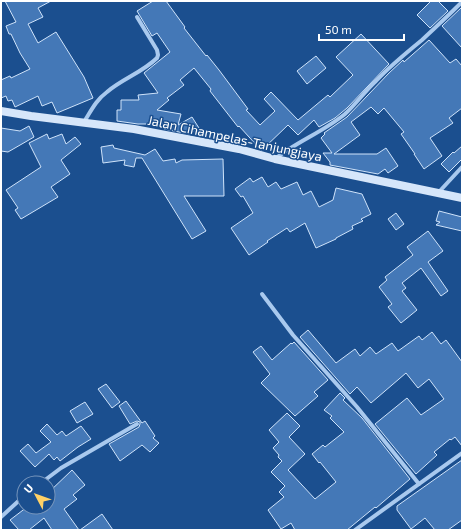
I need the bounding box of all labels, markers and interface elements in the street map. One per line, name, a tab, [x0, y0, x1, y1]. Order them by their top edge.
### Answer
scale bar	[319, 16, 404, 42]
text: 50 m	[325, 22, 352, 36]
street label: Jalan Cihampelas-Tanjungjaya	[146, 112, 324, 164]
north arrow	[16, 475, 56, 515]
text: U	[21, 481, 35, 495]

